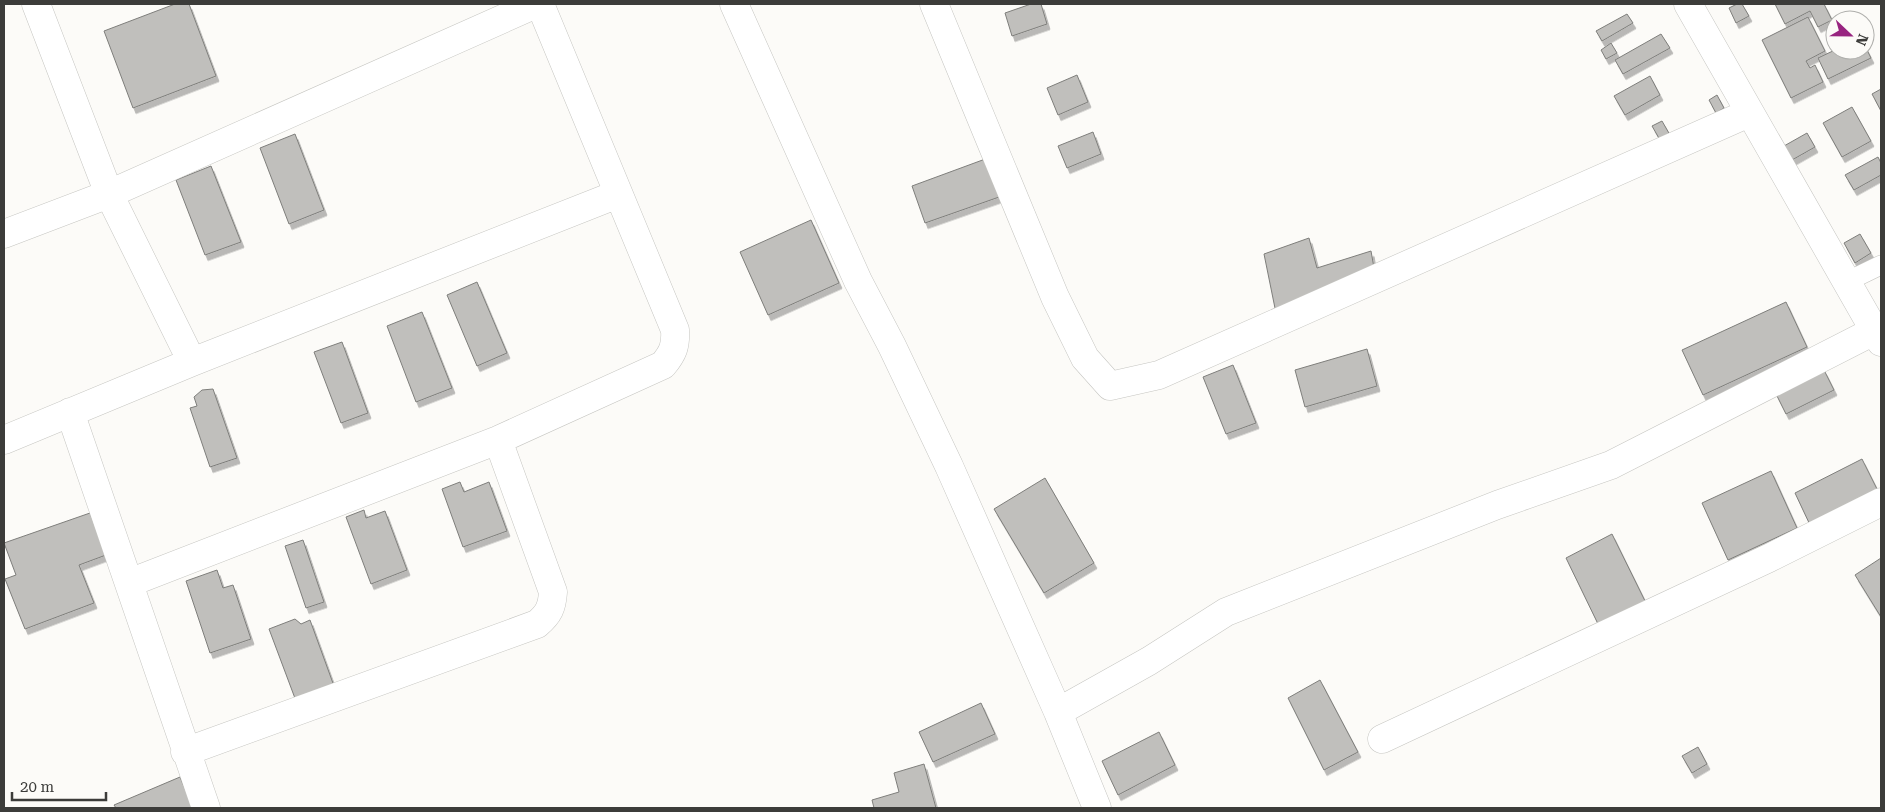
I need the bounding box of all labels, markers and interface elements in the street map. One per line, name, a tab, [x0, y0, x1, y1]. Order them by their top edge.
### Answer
north arrow	[1825, 10, 1875, 60]
text: N	[1853, 32, 1871, 48]
scale bar	[12, 770, 106, 802]
text: 20 m	[20, 778, 55, 796]

